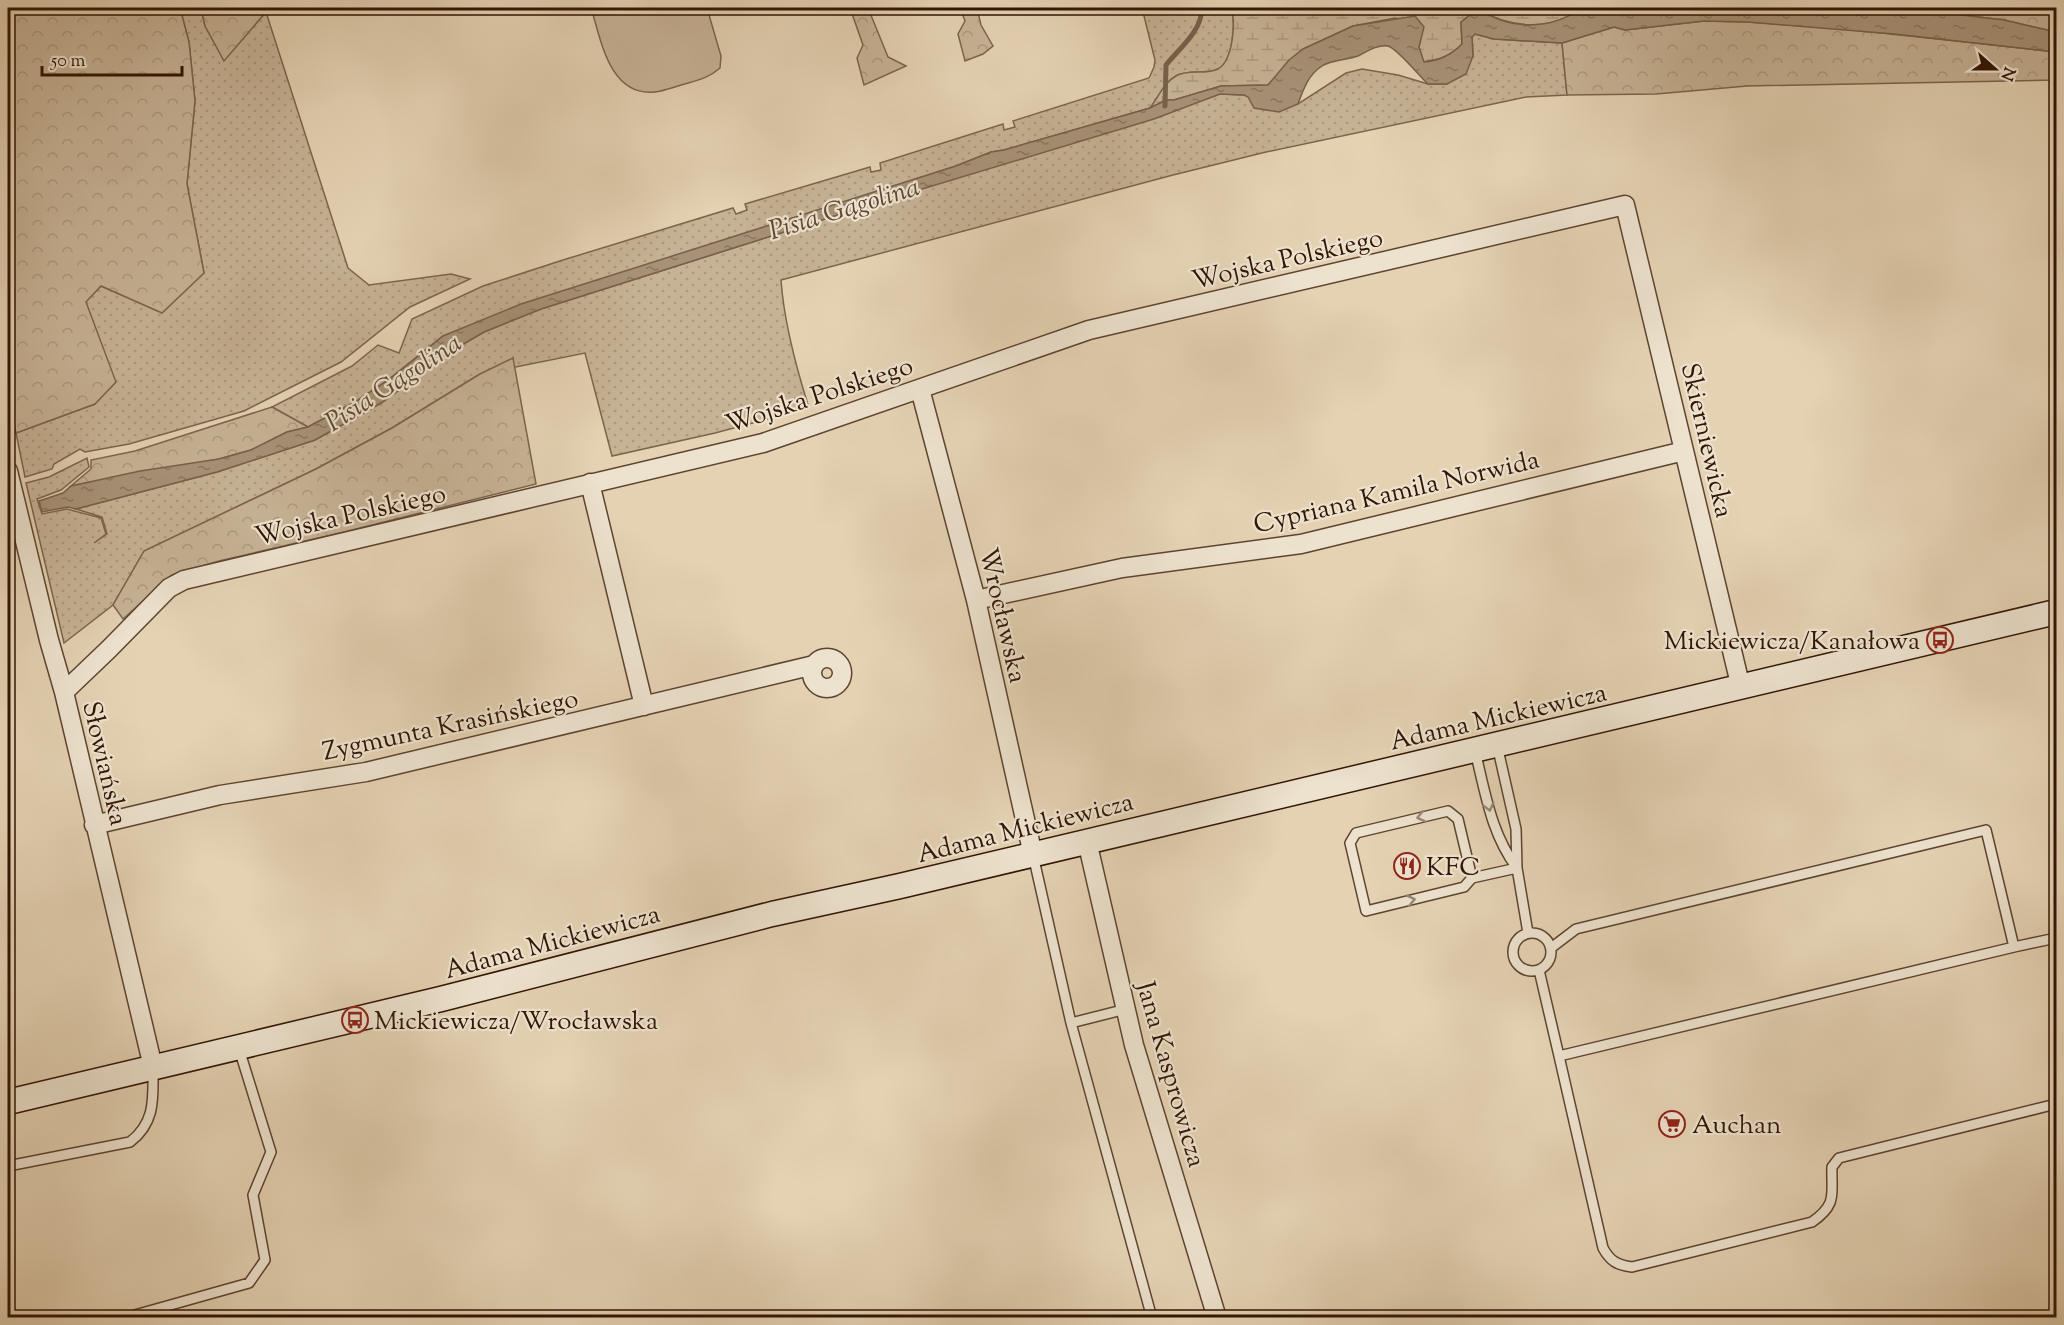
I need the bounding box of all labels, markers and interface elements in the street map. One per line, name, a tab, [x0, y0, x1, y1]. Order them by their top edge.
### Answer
scale bar	[42, 39, 182, 77]
north arrow	[1965, 39, 2025, 99]
text: 50 m	[50, 49, 86, 75]
text: N	[1994, 63, 2020, 84]
water label: Pisia Gągolina	[764, 169, 925, 252]
street label: Wojska Polskiego	[1188, 220, 1387, 300]
water label: Pisia Gągolina	[318, 325, 470, 443]
street label: Wojska Polskiego	[721, 349, 918, 444]
street label: Skierniewicka	[1670, 360, 1741, 522]
street label: Cypriana Kamila Norwida	[1250, 443, 1543, 544]
street label: Wojska Polskiego	[251, 476, 450, 556]
street label: Wrocławska	[968, 544, 1035, 687]
place label: Mickiewicza/Kanałowa	[1664, 624, 1920, 661]
bus stop icon: Mickiewicza/Kanałowa	[1925, 625, 1955, 655]
street label: Adama Mickiewicza	[1386, 675, 1611, 761]
street label: Zygmunta Krasińskiego	[319, 681, 582, 772]
street label: Słowiańska	[71, 698, 136, 829]
street label: Adama Mickiewicza	[914, 785, 1138, 874]
one-way arrow	[1482, 802, 1495, 812]
one-way arrow	[1416, 810, 1426, 823]
place label: KFC	[1426, 850, 1480, 887]
restaurant icon: KFC	[1392, 851, 1422, 881]
one-way arrow	[1406, 894, 1416, 907]
street label: Adama Mickiewicza	[441, 897, 665, 990]
street label: Jana Kasprowicza	[1125, 976, 1214, 1172]
place label: Mickiewicza/Wrocławska	[374, 1004, 658, 1041]
bus stop icon: Mickiewicza/Wrocławska	[340, 1005, 370, 1035]
place label: Auchan	[1692, 1108, 1781, 1145]
supermarket icon: Auchan	[1657, 1109, 1687, 1139]

